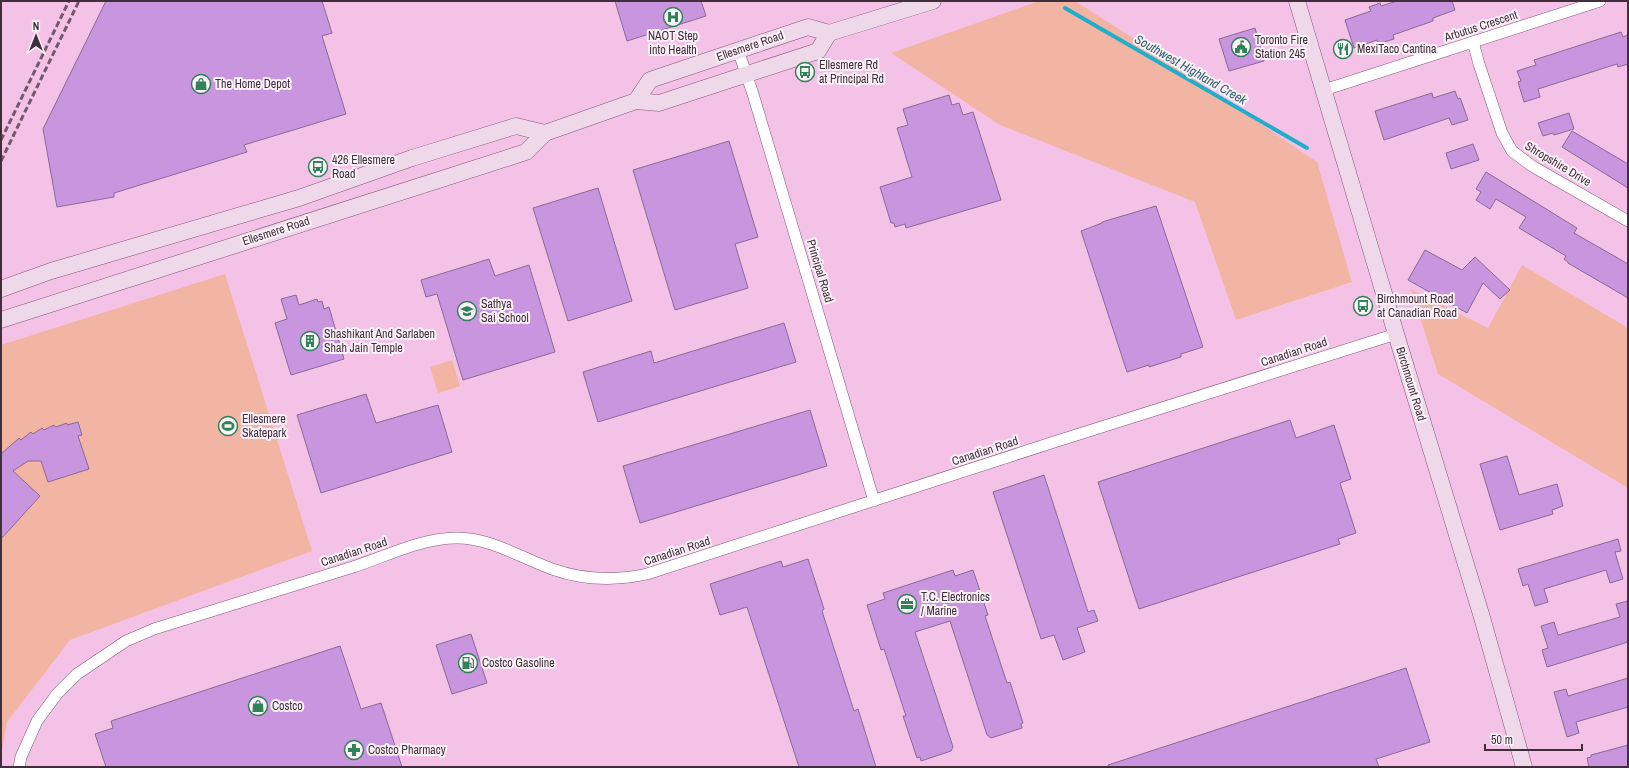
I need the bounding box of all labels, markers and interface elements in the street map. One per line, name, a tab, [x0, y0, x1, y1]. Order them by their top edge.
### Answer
hospital icon: NAOT Step into Health	[662, 6, 684, 28]
street label: Arbutus Crescent	[1441, 7, 1520, 46]
north arrow	[16, 16, 56, 56]
text: N	[33, 19, 39, 33]
street label: Ellesmere Road	[714, 27, 786, 65]
place label: NAOT Step into Health	[648, 28, 698, 58]
water label: Southwest Highland Creek	[1132, 30, 1250, 109]
place label: Toronto Fire Station 245	[1255, 32, 1308, 62]
public building icon: Toronto Fire Station 245	[1230, 36, 1252, 58]
restaurant icon: MexiTaco Cantina	[1332, 38, 1354, 60]
place label: MexiTaco Cantina	[1357, 41, 1437, 57]
place label: Ellesmere Rd at Principal Rd	[819, 57, 884, 87]
bus stop icon: Ellesmere Rd at Principal Rd	[794, 61, 816, 83]
shop icon: The Home Depot	[190, 73, 212, 95]
place label: The Home Depot	[215, 76, 290, 92]
street label: Shropshire Drive	[1522, 138, 1594, 190]
place label: 426 Ellesmere Road	[332, 152, 395, 182]
bus stop icon: 426 Ellesmere Road	[307, 156, 329, 178]
street label: Ellesmere Road	[240, 213, 312, 249]
street label: Principal Road	[803, 238, 837, 304]
place label: Birchmount Road at Canadian Road	[1377, 291, 1457, 321]
bus stop icon: Birchmount Road at Canadian Road	[1352, 295, 1374, 317]
place label: Sathya Sai School	[481, 296, 529, 326]
school or university icon: Sathya Sai School	[456, 300, 478, 322]
place label: Shashikant And Sarlaben Shah Jain Temple	[324, 326, 435, 356]
building icon: Shashikant And Sarlaben Shah Jain Temple	[299, 330, 321, 352]
street label: Canadian Road	[1259, 334, 1329, 370]
street label: Birchmount Road	[1392, 345, 1430, 423]
place label: Ellesmere Skatepark	[242, 411, 286, 441]
sports icon: Ellesmere Skatepark	[217, 415, 239, 437]
street label: Canadian Road	[950, 433, 1020, 469]
street label: Canadian Road	[642, 533, 712, 569]
street label: Canadian Road	[319, 534, 389, 570]
place label: T.C. Electronics / Marine	[921, 589, 990, 619]
office icon: T.C. Electronics / Marine	[896, 593, 918, 615]
fuel station icon: Costco Gasoline	[457, 652, 479, 674]
place label: Costco Gasoline	[482, 655, 555, 671]
shop icon: Costco	[247, 695, 269, 717]
place label: Costco	[272, 698, 303, 714]
scale bar	[1485, 726, 1582, 752]
text: 50 m	[1491, 732, 1513, 748]
pharmacy icon: Costco Pharmacy	[343, 739, 365, 761]
place label: Costco Pharmacy	[368, 742, 446, 758]

